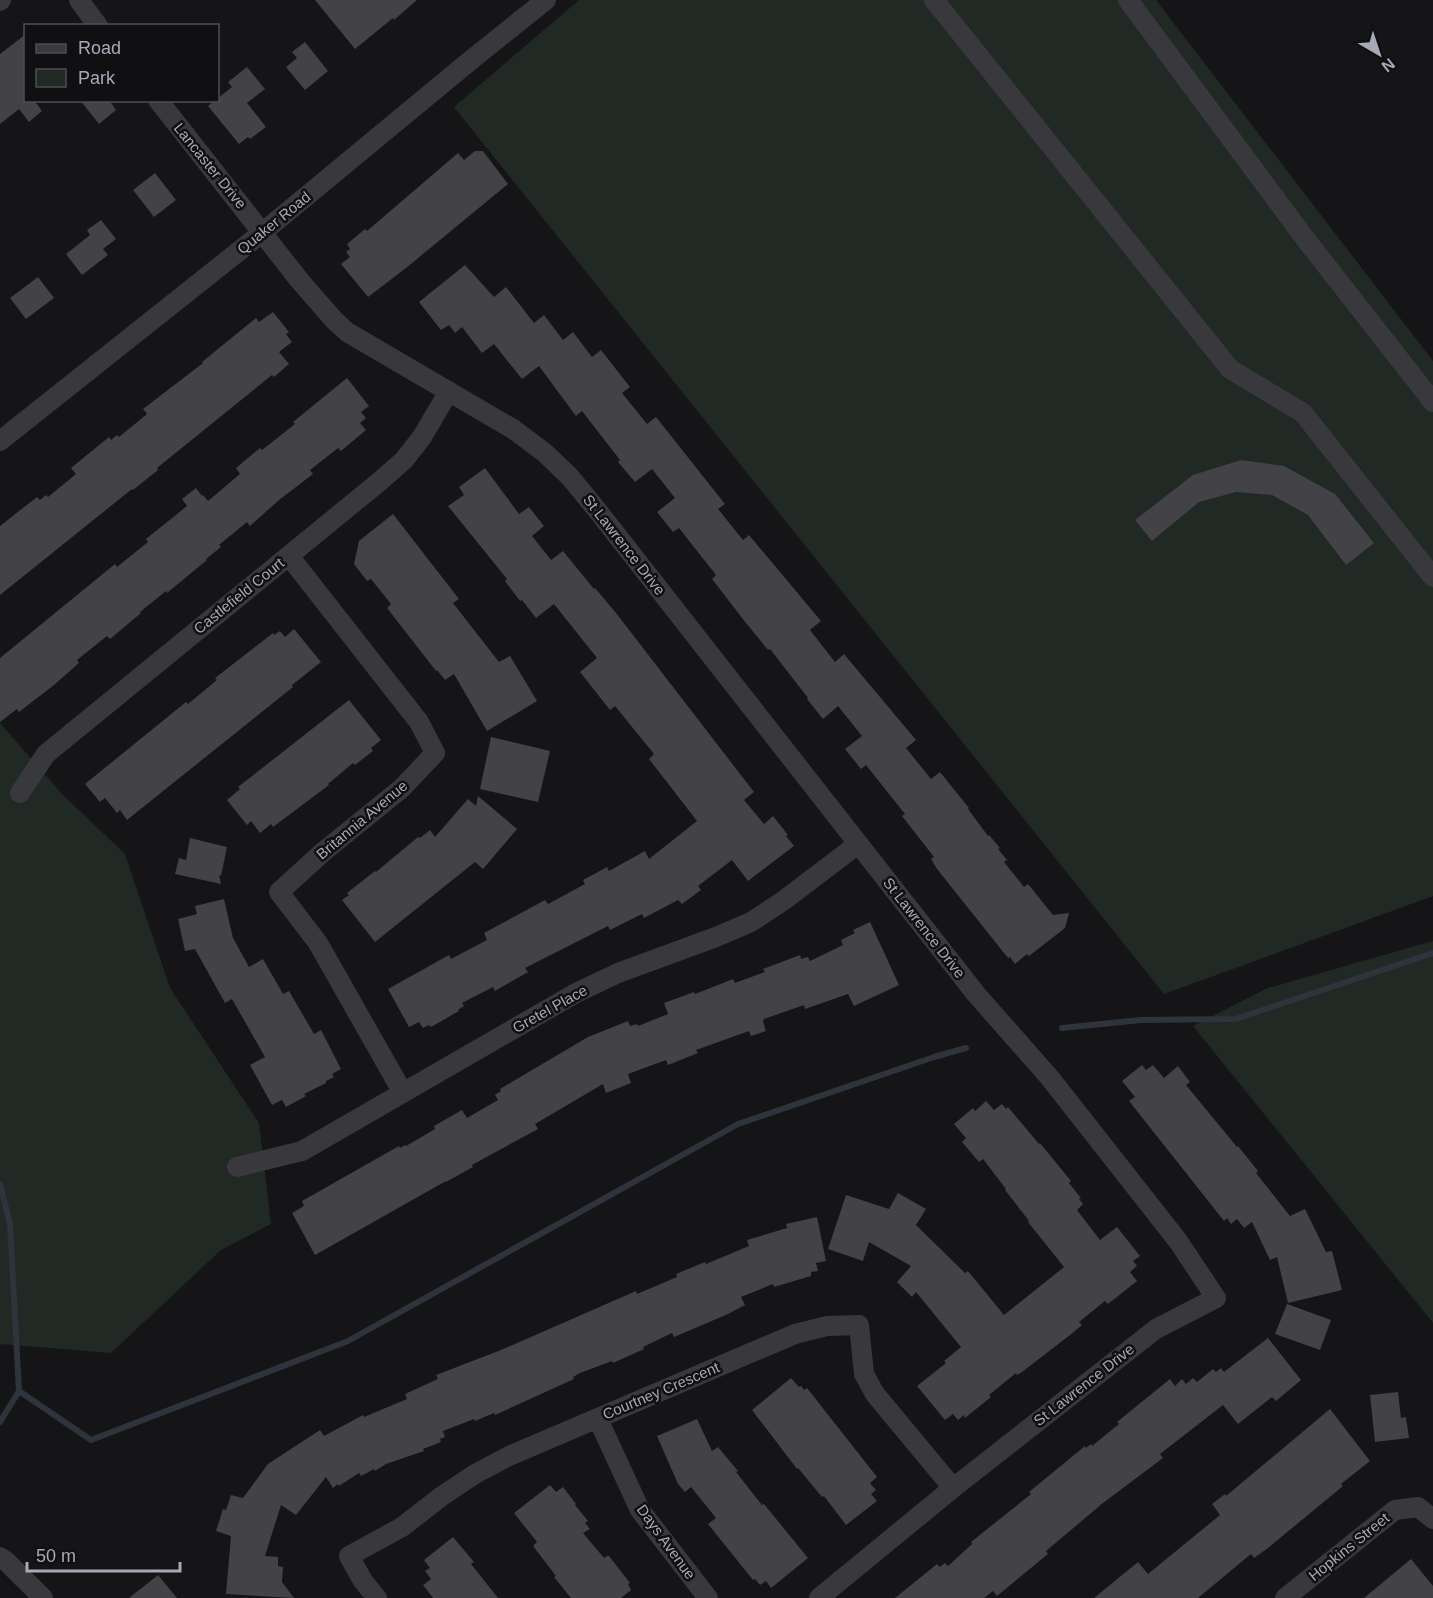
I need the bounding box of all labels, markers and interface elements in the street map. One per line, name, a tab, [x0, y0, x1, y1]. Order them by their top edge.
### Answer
legend	[24, 24, 219, 102]
north arrow	[1349, 24, 1409, 84]
text: Road	[78, 38, 121, 58]
text: N	[1378, 55, 1398, 76]
text: Park	[78, 68, 116, 88]
street label: Lancaster Drive	[171, 120, 250, 212]
street label: Quaker Road	[234, 188, 314, 257]
street label: St Lawrence Drive	[580, 491, 669, 598]
street label: Castlefield Court	[190, 554, 288, 637]
street label: Britannia Avenue	[313, 777, 410, 862]
street label: St Lawrence Drive	[880, 874, 969, 981]
street label: Gretel Place	[510, 981, 590, 1036]
street label: St Lawrence Drive	[1030, 1340, 1137, 1429]
street label: Courtney Crescent	[600, 1358, 722, 1423]
street label: Days Avenue	[634, 1501, 699, 1582]
street label: Hopkins Street	[1305, 1509, 1393, 1584]
scale bar	[27, 1535, 180, 1573]
text: 50 m	[36, 1546, 76, 1566]

